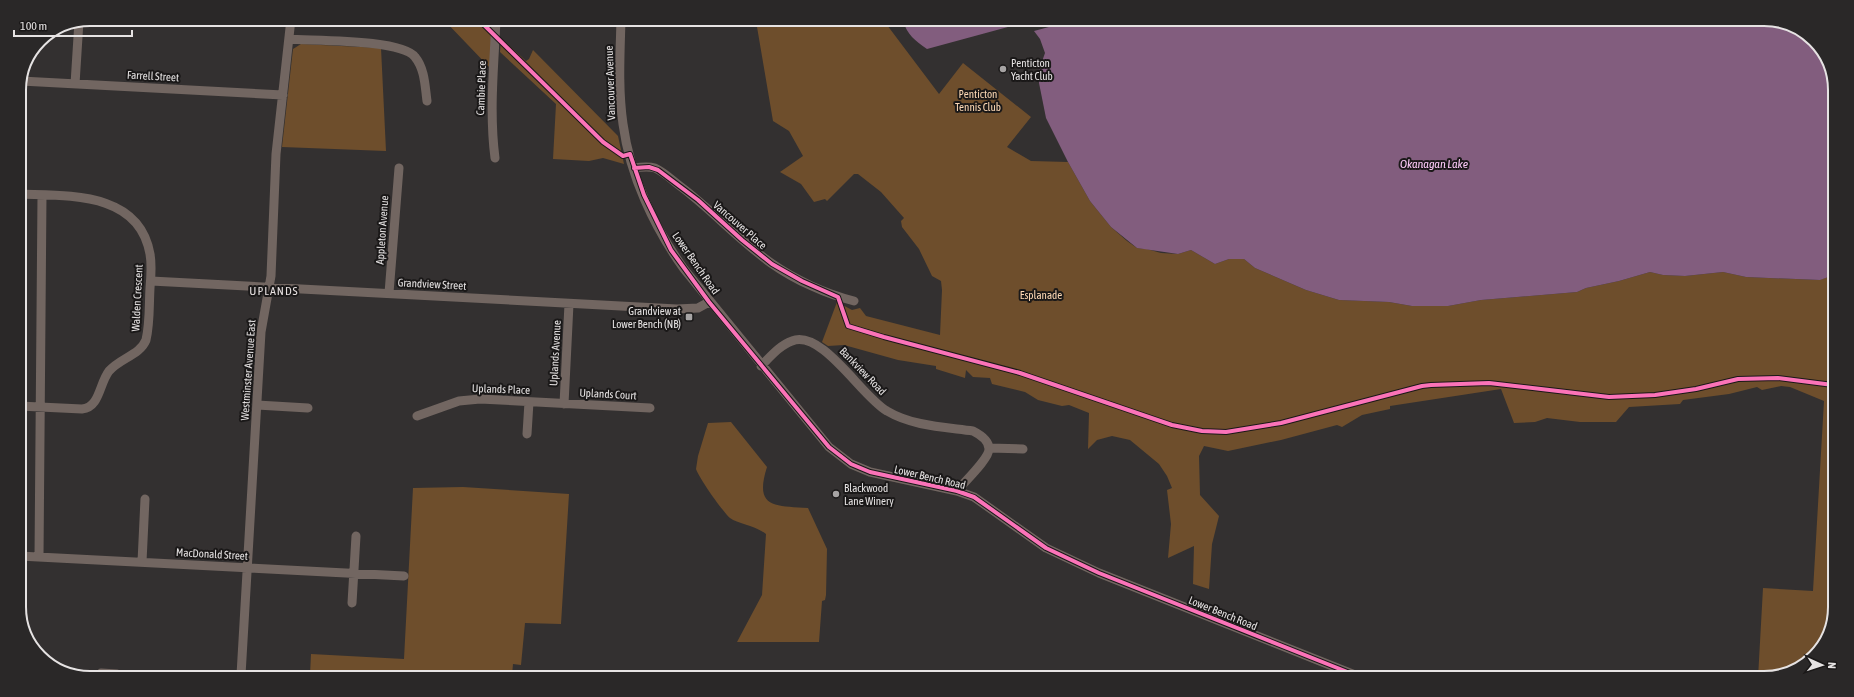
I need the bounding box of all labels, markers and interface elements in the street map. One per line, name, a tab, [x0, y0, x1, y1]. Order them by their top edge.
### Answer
scale bar	[14, 12, 132, 38]
text: 100 m	[20, 19, 47, 33]
street label: Vancouver Avenue	[603, 45, 617, 121]
place label: Penticton Yacht Club	[1011, 57, 1053, 82]
street label: Cambie Place	[474, 60, 488, 116]
marker: Penticton Yacht Club	[998, 64, 1008, 74]
street label: Farrell Street	[127, 69, 179, 83]
park label: Penticton Tennis Club	[955, 88, 1001, 113]
water label: Okanagan Lake	[1400, 157, 1469, 171]
street label: Appleton Avenue	[374, 195, 390, 265]
street label: Vancouver Place	[711, 199, 769, 251]
street label: Lower Bench Road	[670, 230, 722, 296]
street label: Walden Crescent	[129, 264, 145, 332]
street label: Grandview Street	[397, 276, 467, 292]
district label: UPLANDS	[249, 284, 299, 298]
park label: Esplanade	[1020, 289, 1062, 301]
place label: Grandview at Lower Bench (NB)	[612, 305, 681, 330]
marker: Grandview at Lower Bench (NB)	[684, 312, 694, 322]
street label: Westminster Avenue East	[238, 319, 258, 421]
street label: Uplands Avenue	[547, 320, 563, 386]
street label: Bankview Road	[837, 345, 889, 397]
street label: Uplands Place	[472, 382, 530, 396]
street label: Uplands Court	[579, 387, 637, 401]
street label: Lower Bench Road	[893, 463, 967, 491]
place label: Blackwood Lane Winery	[844, 482, 894, 507]
marker: Blackwood Lane Winery	[831, 489, 841, 499]
street label: MacDonald Street	[176, 546, 248, 562]
street label: Lower Bench Road	[1187, 594, 1259, 632]
north arrow	[1802, 645, 1842, 685]
text: N	[1826, 662, 1838, 669]

